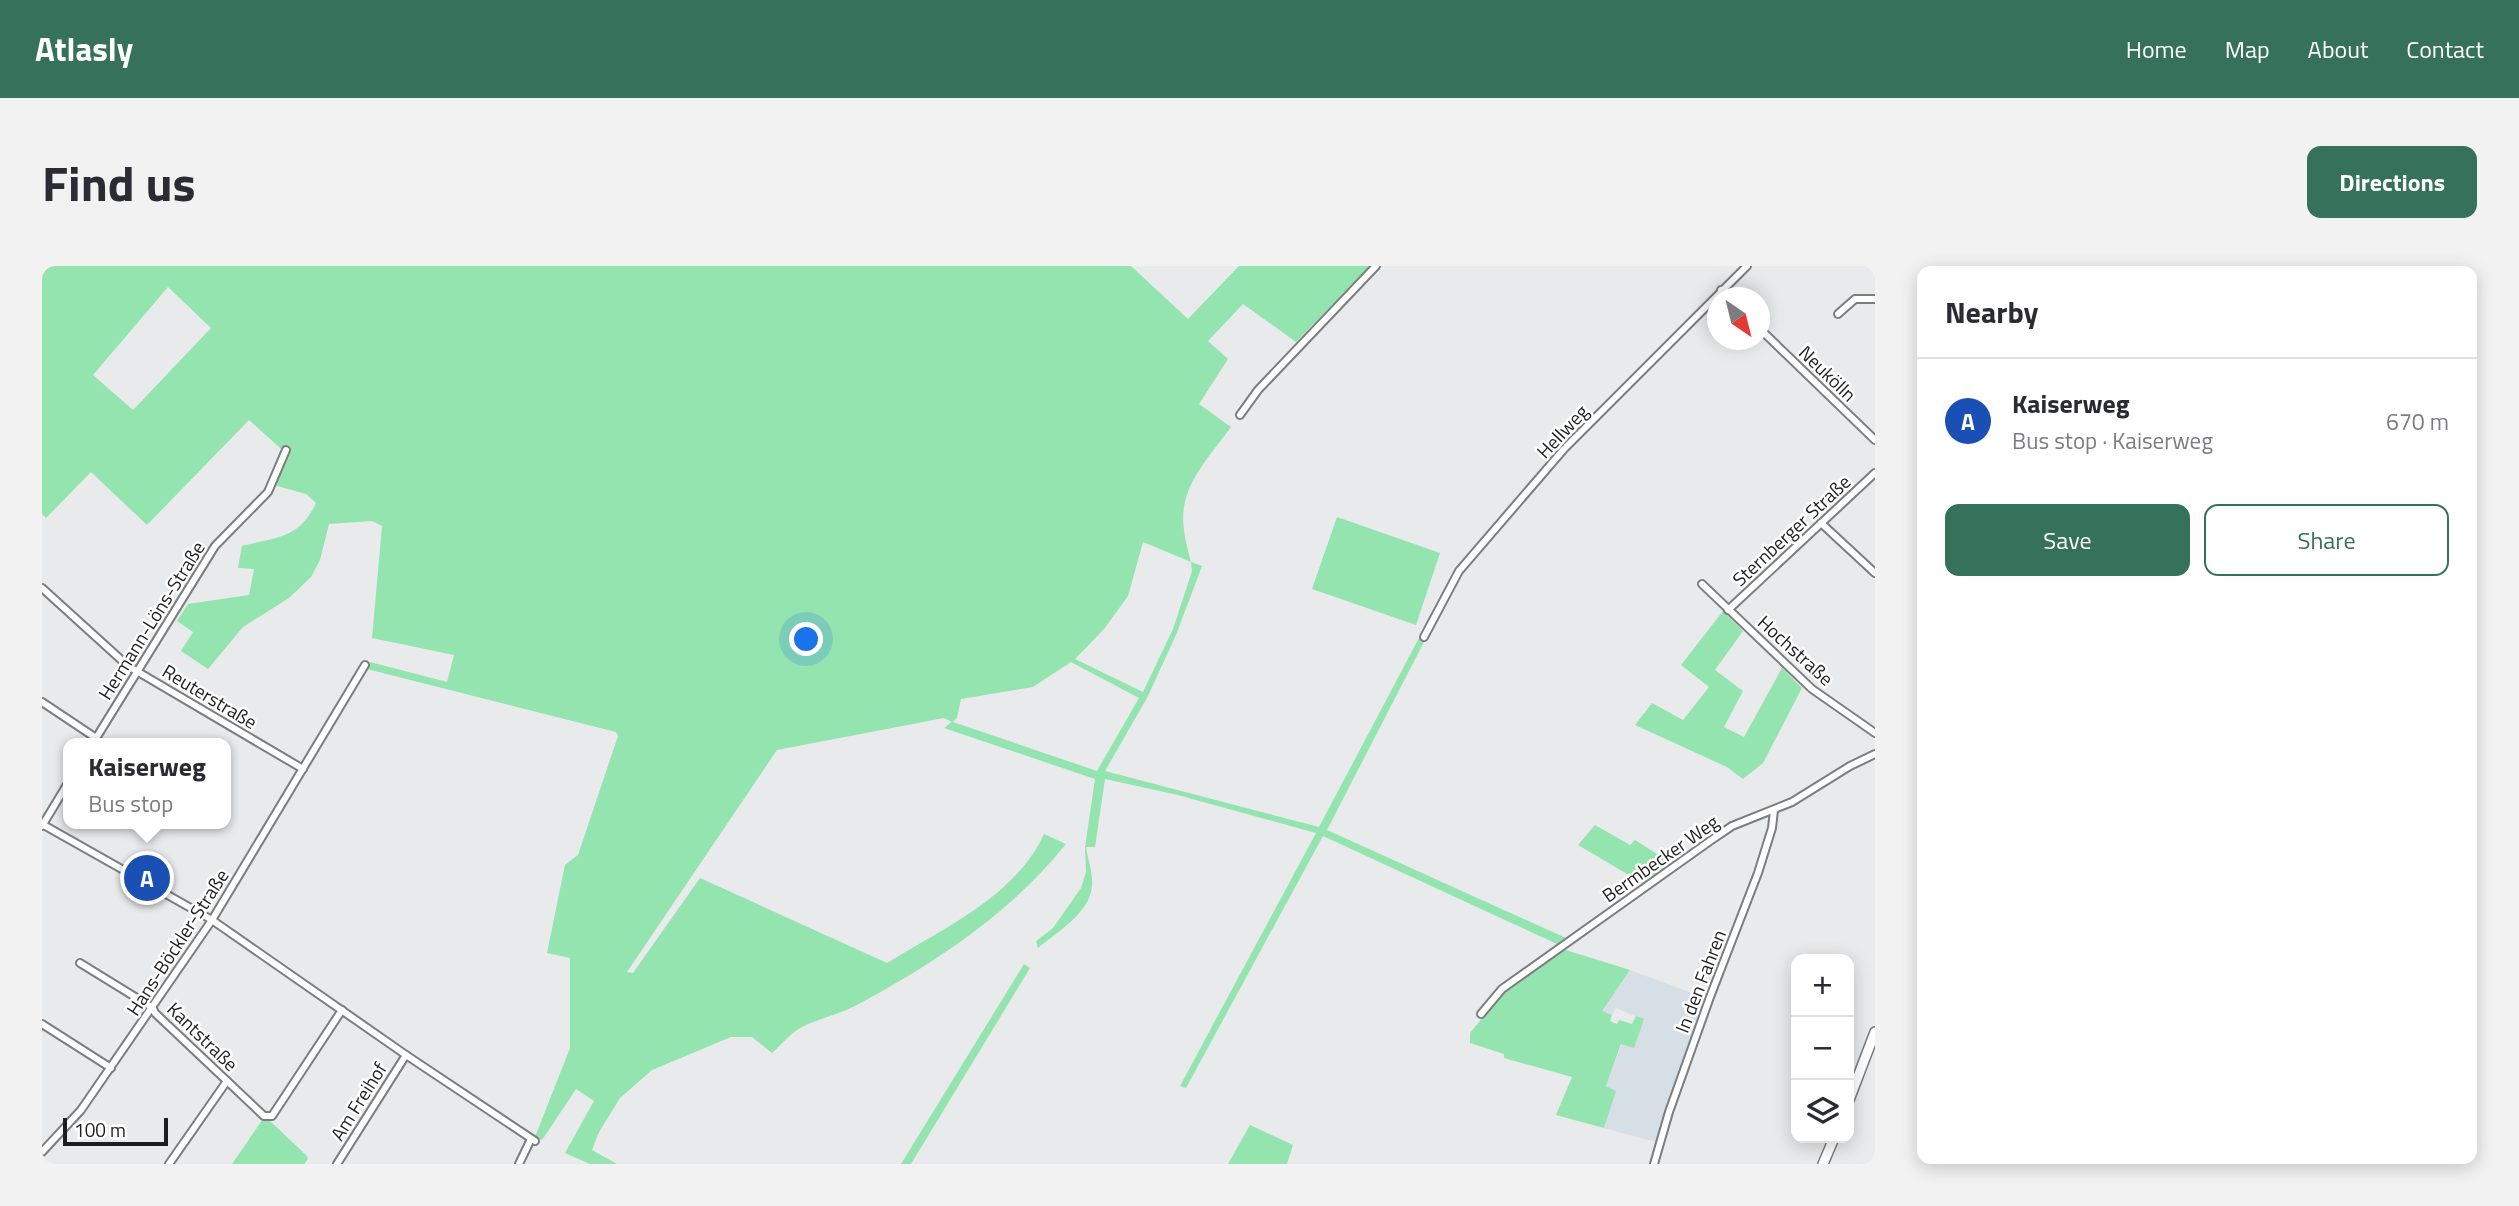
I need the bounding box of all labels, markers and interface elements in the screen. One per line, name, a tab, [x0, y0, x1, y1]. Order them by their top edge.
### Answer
text: Atlasly	[35, 24, 133, 74]
text: Home	[2126, 31, 2187, 67]
text: Map	[2225, 31, 2270, 67]
text: About	[2308, 31, 2368, 67]
text: Contact	[2406, 31, 2484, 67]
text: Find us	[42, 145, 196, 220]
button: Directions	[2307, 146, 2477, 218]
north arrow	[1707, 287, 1770, 350]
text: Nearby	[1945, 289, 2038, 335]
street label: Neukölln	[1793, 338, 1863, 408]
text: Kaiserweg	[2012, 384, 2130, 423]
street label: Hellweg	[1529, 397, 1595, 465]
text: A	[1961, 404, 1975, 439]
text: 670 m	[2386, 404, 2449, 439]
text: Bus stop · Kaiserweg	[2012, 423, 2213, 458]
street label: Sternberger Straße	[1725, 467, 1857, 593]
button: Save	[1945, 504, 2190, 576]
button: Share	[2204, 504, 2449, 576]
street label: Hermann-Löns-Straße	[90, 535, 212, 705]
street label: Hochstraße	[1752, 608, 1840, 692]
your location	[789, 622, 823, 656]
street label: Reuterstraße	[157, 656, 263, 736]
popup	[63, 738, 231, 829]
text: Kaiserweg	[88, 747, 206, 786]
text: Bus stop	[88, 786, 173, 821]
street label: Bermbecker Weg	[1596, 807, 1724, 909]
pin: A	[124, 852, 170, 904]
street label: Hans-Böckler-Straße	[119, 863, 235, 1021]
street label: In den Fahren	[1667, 925, 1733, 1037]
map controls	[1791, 954, 1854, 1143]
button: +	[1791, 954, 1854, 1017]
street label: Kantstraße	[161, 995, 245, 1077]
button: −	[1791, 1017, 1854, 1080]
street label: Am Freihof	[322, 1056, 394, 1146]
button: layers	[1791, 1080, 1854, 1143]
scale bar	[63, 1115, 168, 1147]
text: 100 m	[74, 1115, 126, 1144]

